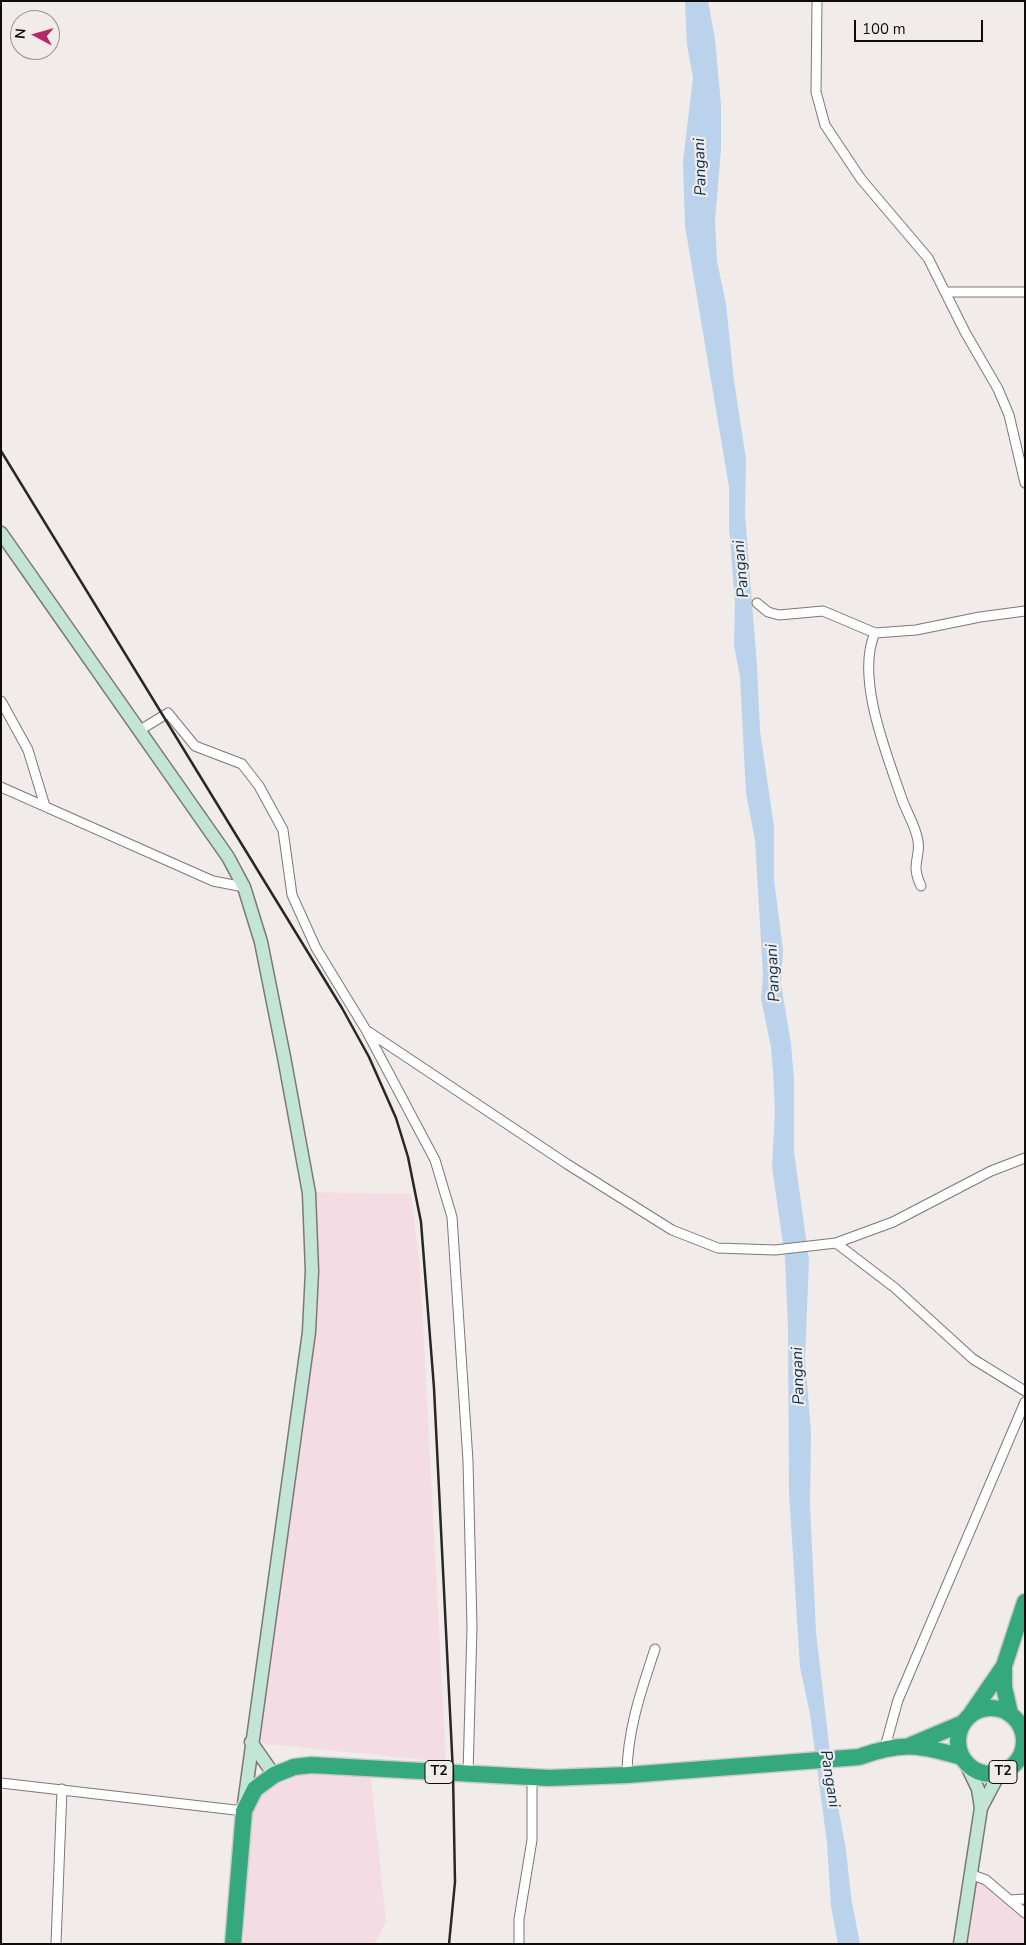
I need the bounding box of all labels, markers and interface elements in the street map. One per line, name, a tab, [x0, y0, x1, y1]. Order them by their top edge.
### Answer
north arrow	[10, 10, 60, 60]
scale bar	[856, 10, 985, 42]
text: 100 m	[862, 19, 906, 39]
text: N	[11, 27, 31, 40]
water label: Pangani	[690, 138, 712, 196]
water label: Pangani	[730, 539, 754, 599]
water label: Pangani	[763, 944, 785, 1002]
water label: Pangani	[788, 1347, 810, 1405]
water label: Pangani	[815, 1749, 843, 1809]
road number: T2	[425, 1760, 453, 1784]
road number: T2	[989, 1760, 1017, 1784]

